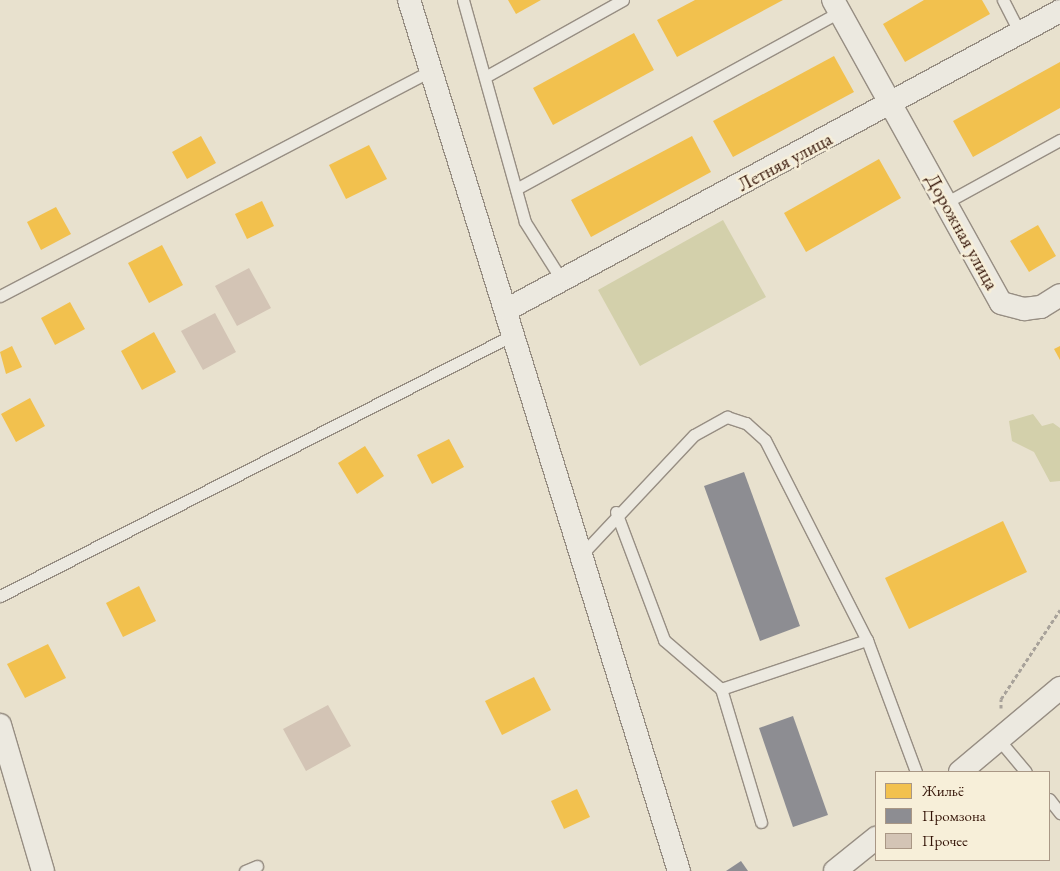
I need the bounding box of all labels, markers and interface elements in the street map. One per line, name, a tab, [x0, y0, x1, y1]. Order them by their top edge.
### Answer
street label: Летняя улица	[734, 128, 836, 196]
street label: Дорожная улица	[921, 170, 1003, 294]
legend	[875, 771, 1050, 861]
text: Жильё	[922, 781, 964, 800]
text: Промзона	[922, 806, 986, 825]
text: Прочее	[922, 831, 968, 850]

